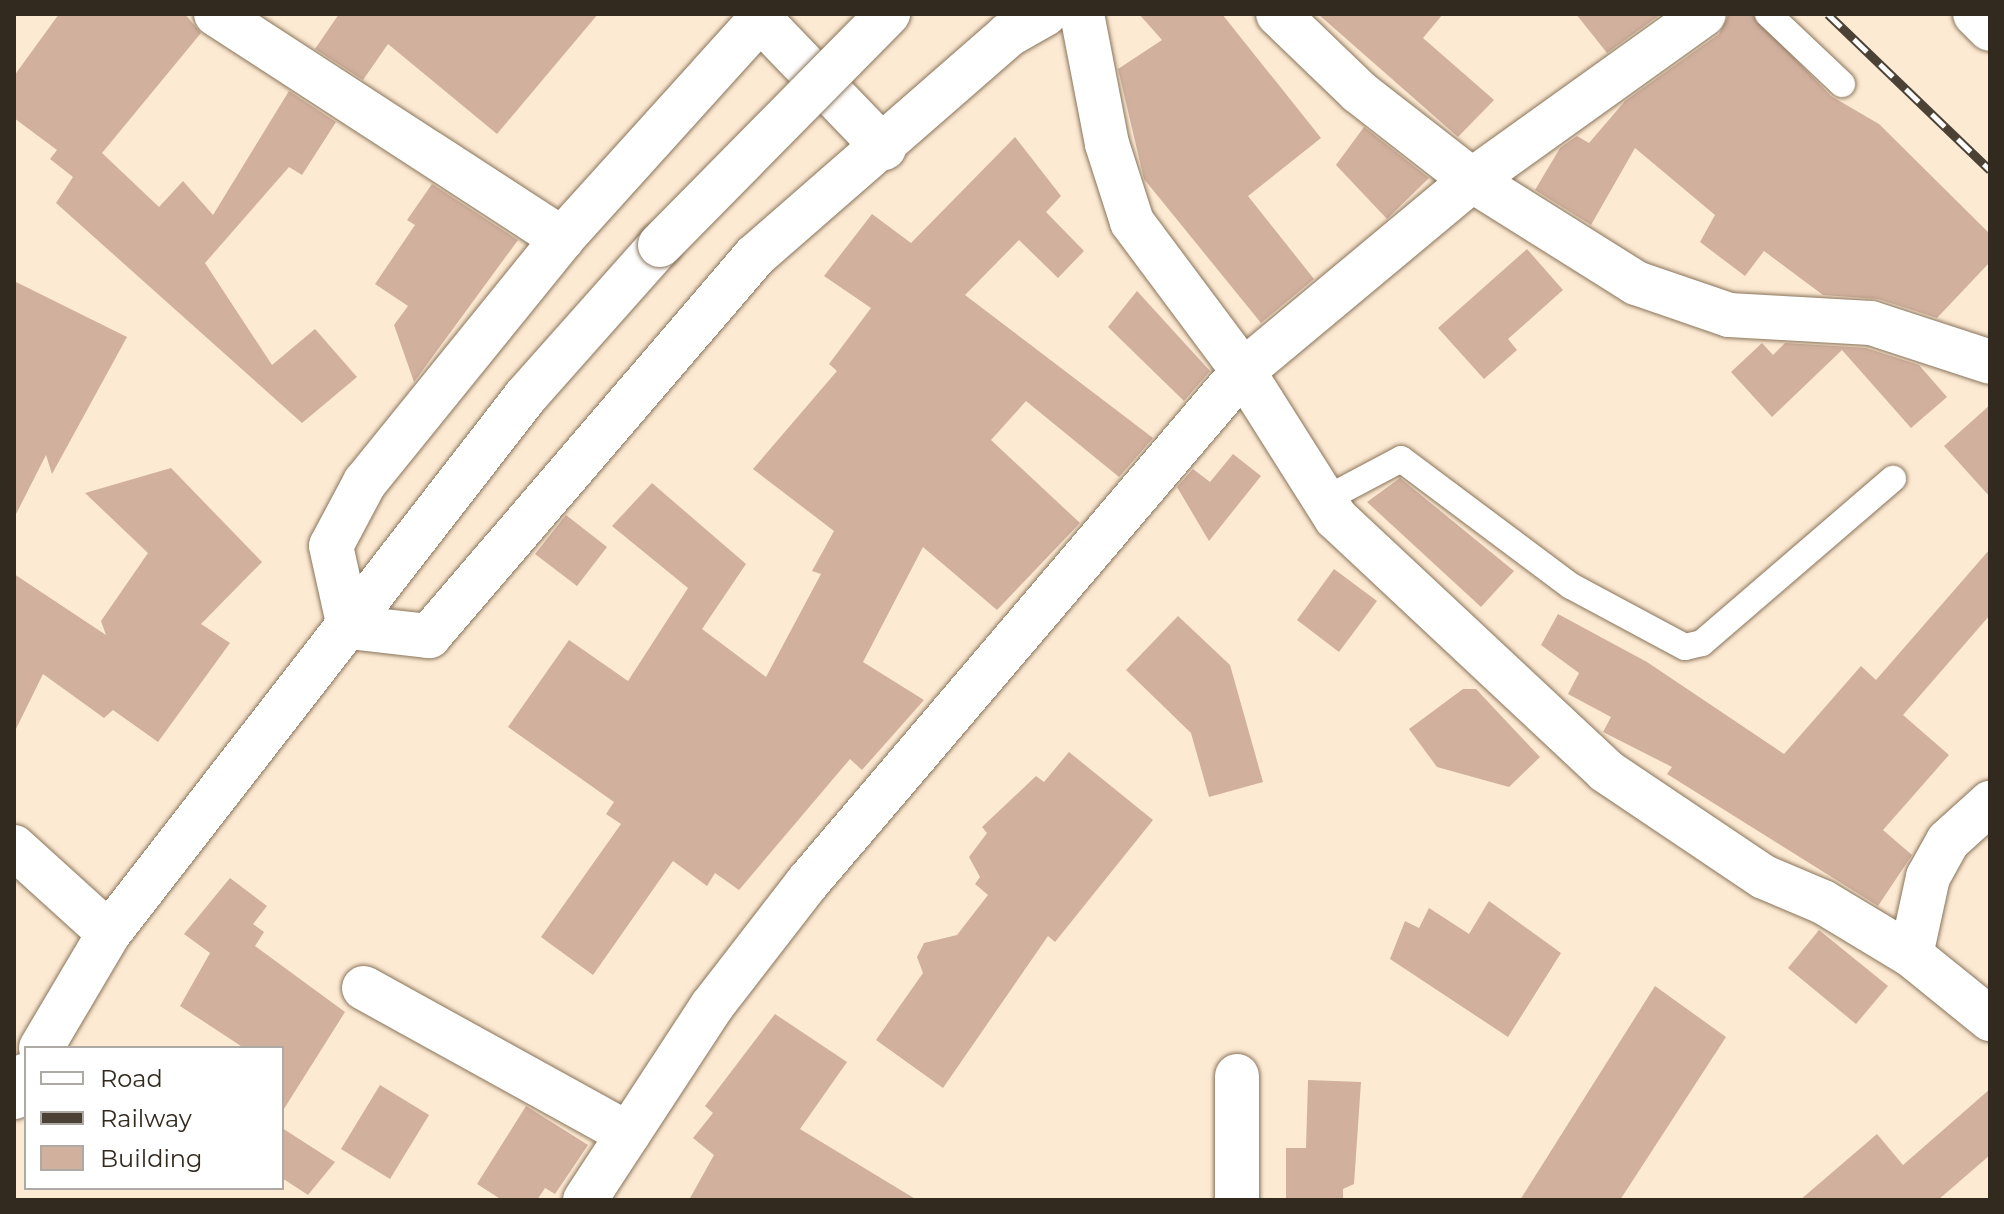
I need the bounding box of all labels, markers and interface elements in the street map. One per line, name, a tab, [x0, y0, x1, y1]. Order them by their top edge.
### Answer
legend	[24, 1046, 284, 1190]
text: Road	[100, 1064, 163, 1093]
text: Railway	[100, 1104, 192, 1133]
text: Building	[100, 1144, 203, 1173]

